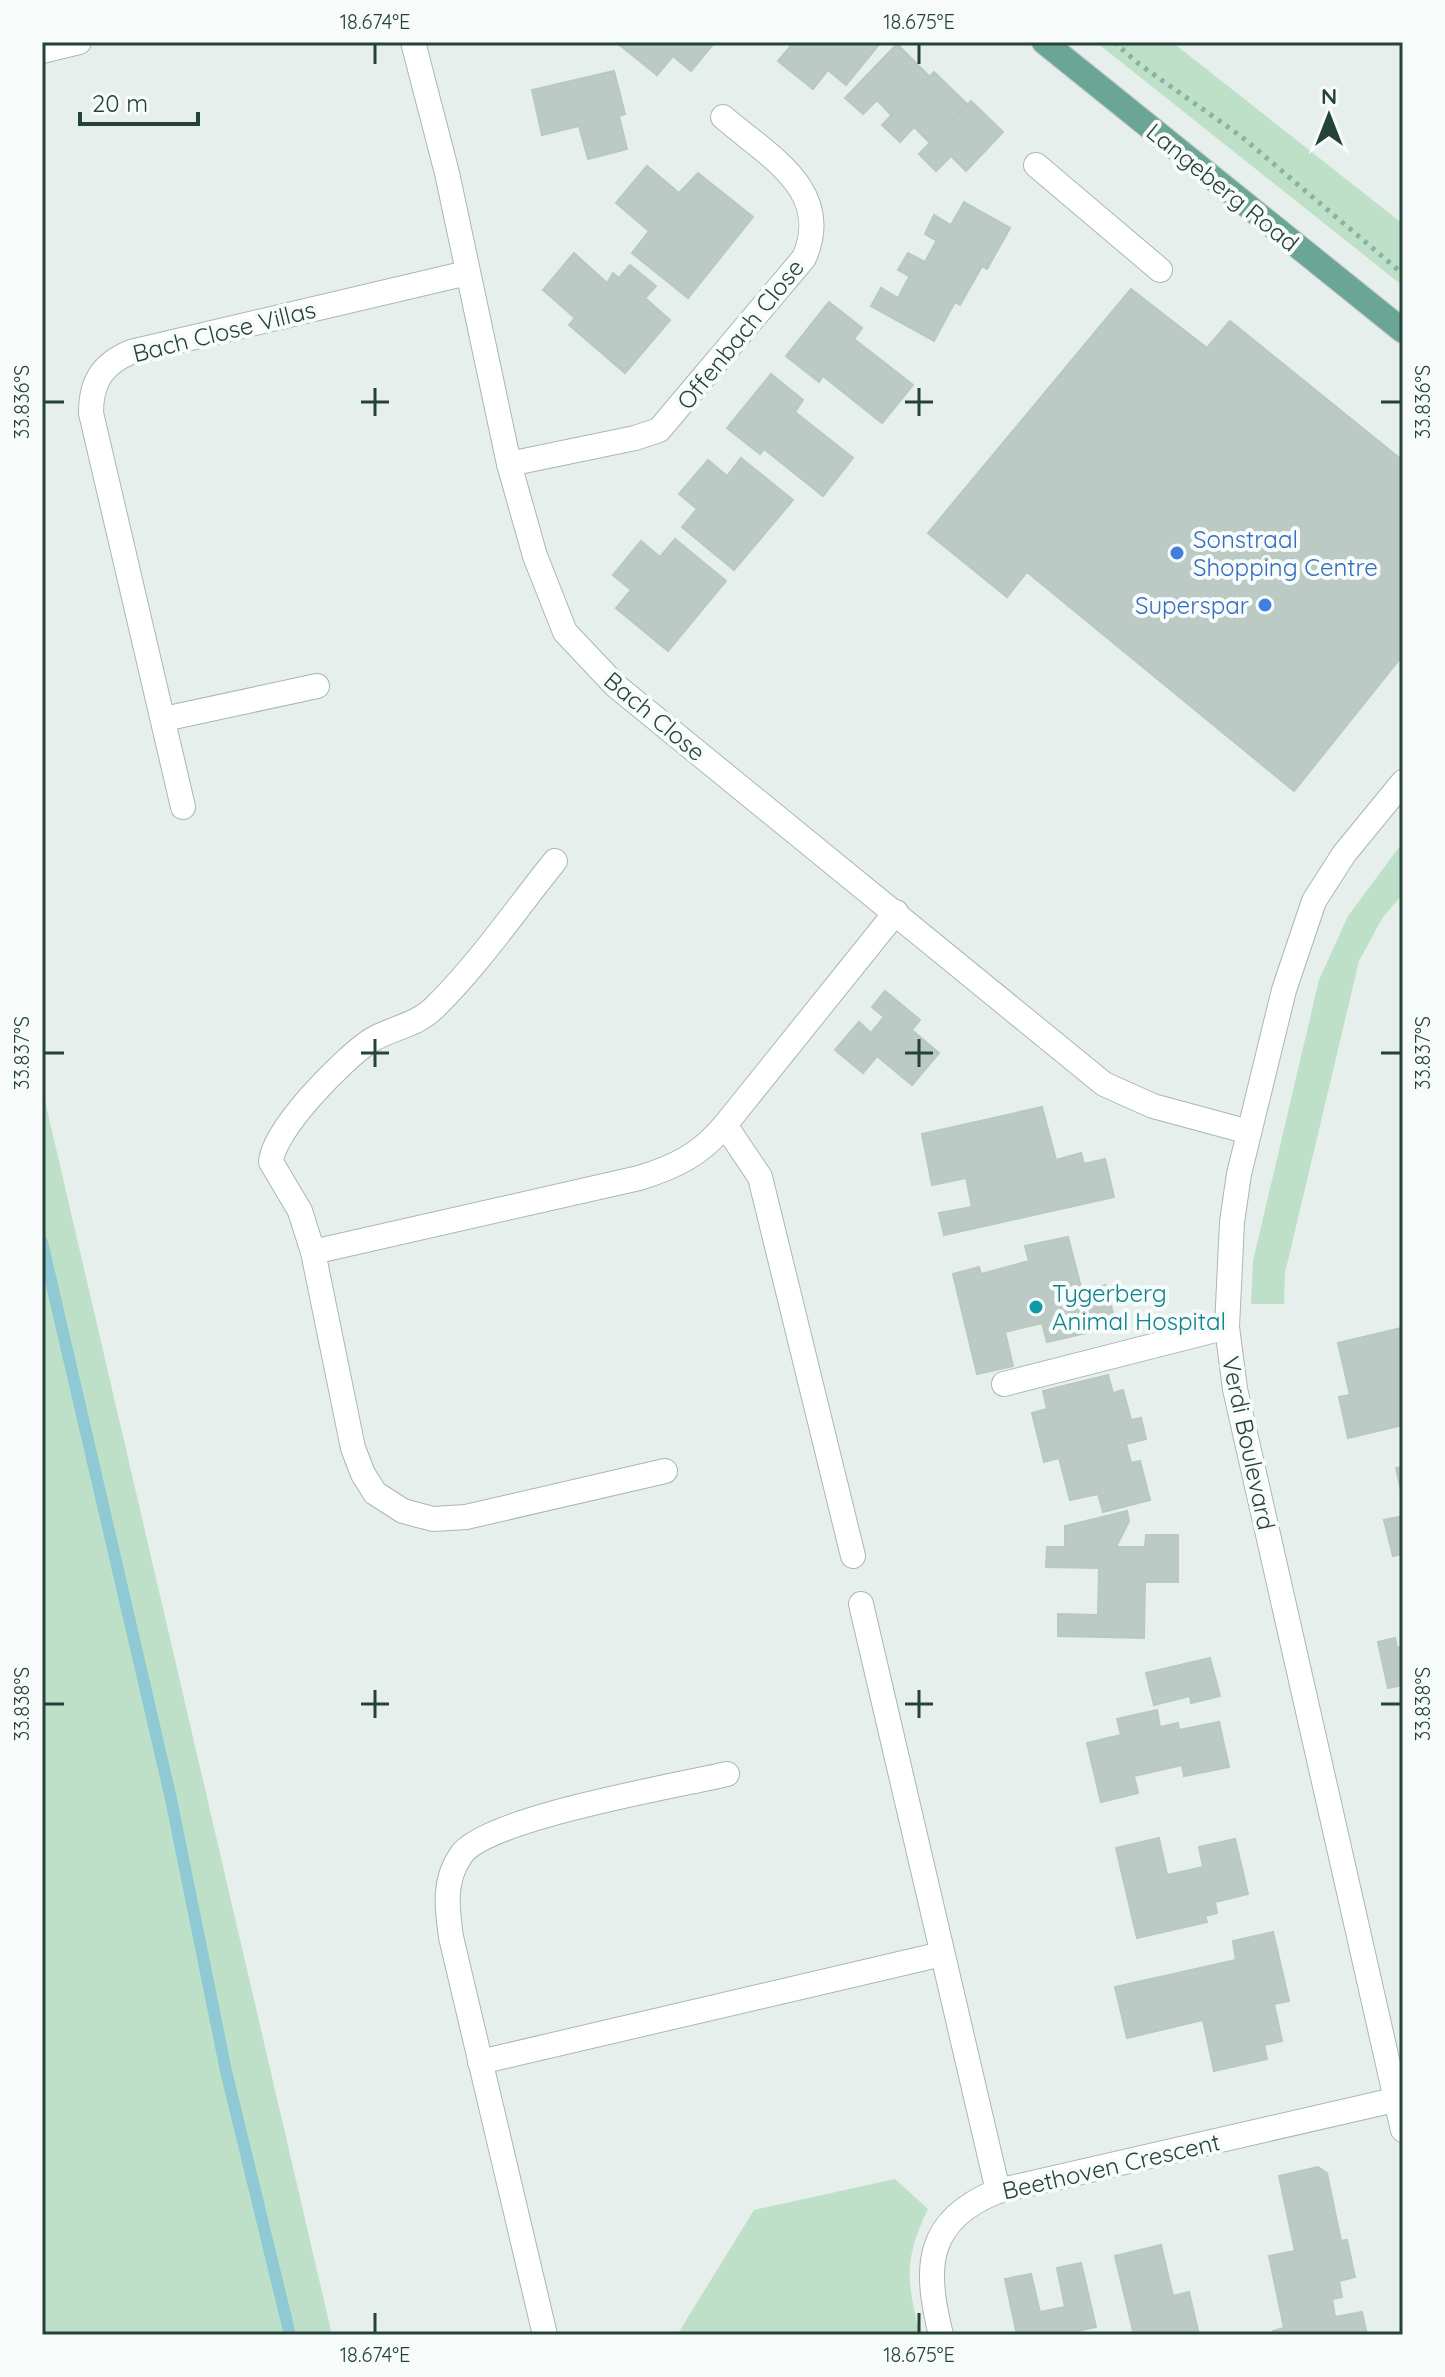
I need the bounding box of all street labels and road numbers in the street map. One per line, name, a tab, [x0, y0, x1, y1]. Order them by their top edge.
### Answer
street label: Langeberg Road	[1141, 116, 1305, 258]
street label: Offenbach Close	[670, 253, 810, 415]
street label: Bach Close Villas	[129, 294, 319, 368]
street label: Bach Close	[598, 665, 712, 767]
street label: Verdi Boulevard	[1216, 1353, 1282, 1533]
street label: Beethoven Crescent	[999, 2126, 1223, 2206]

